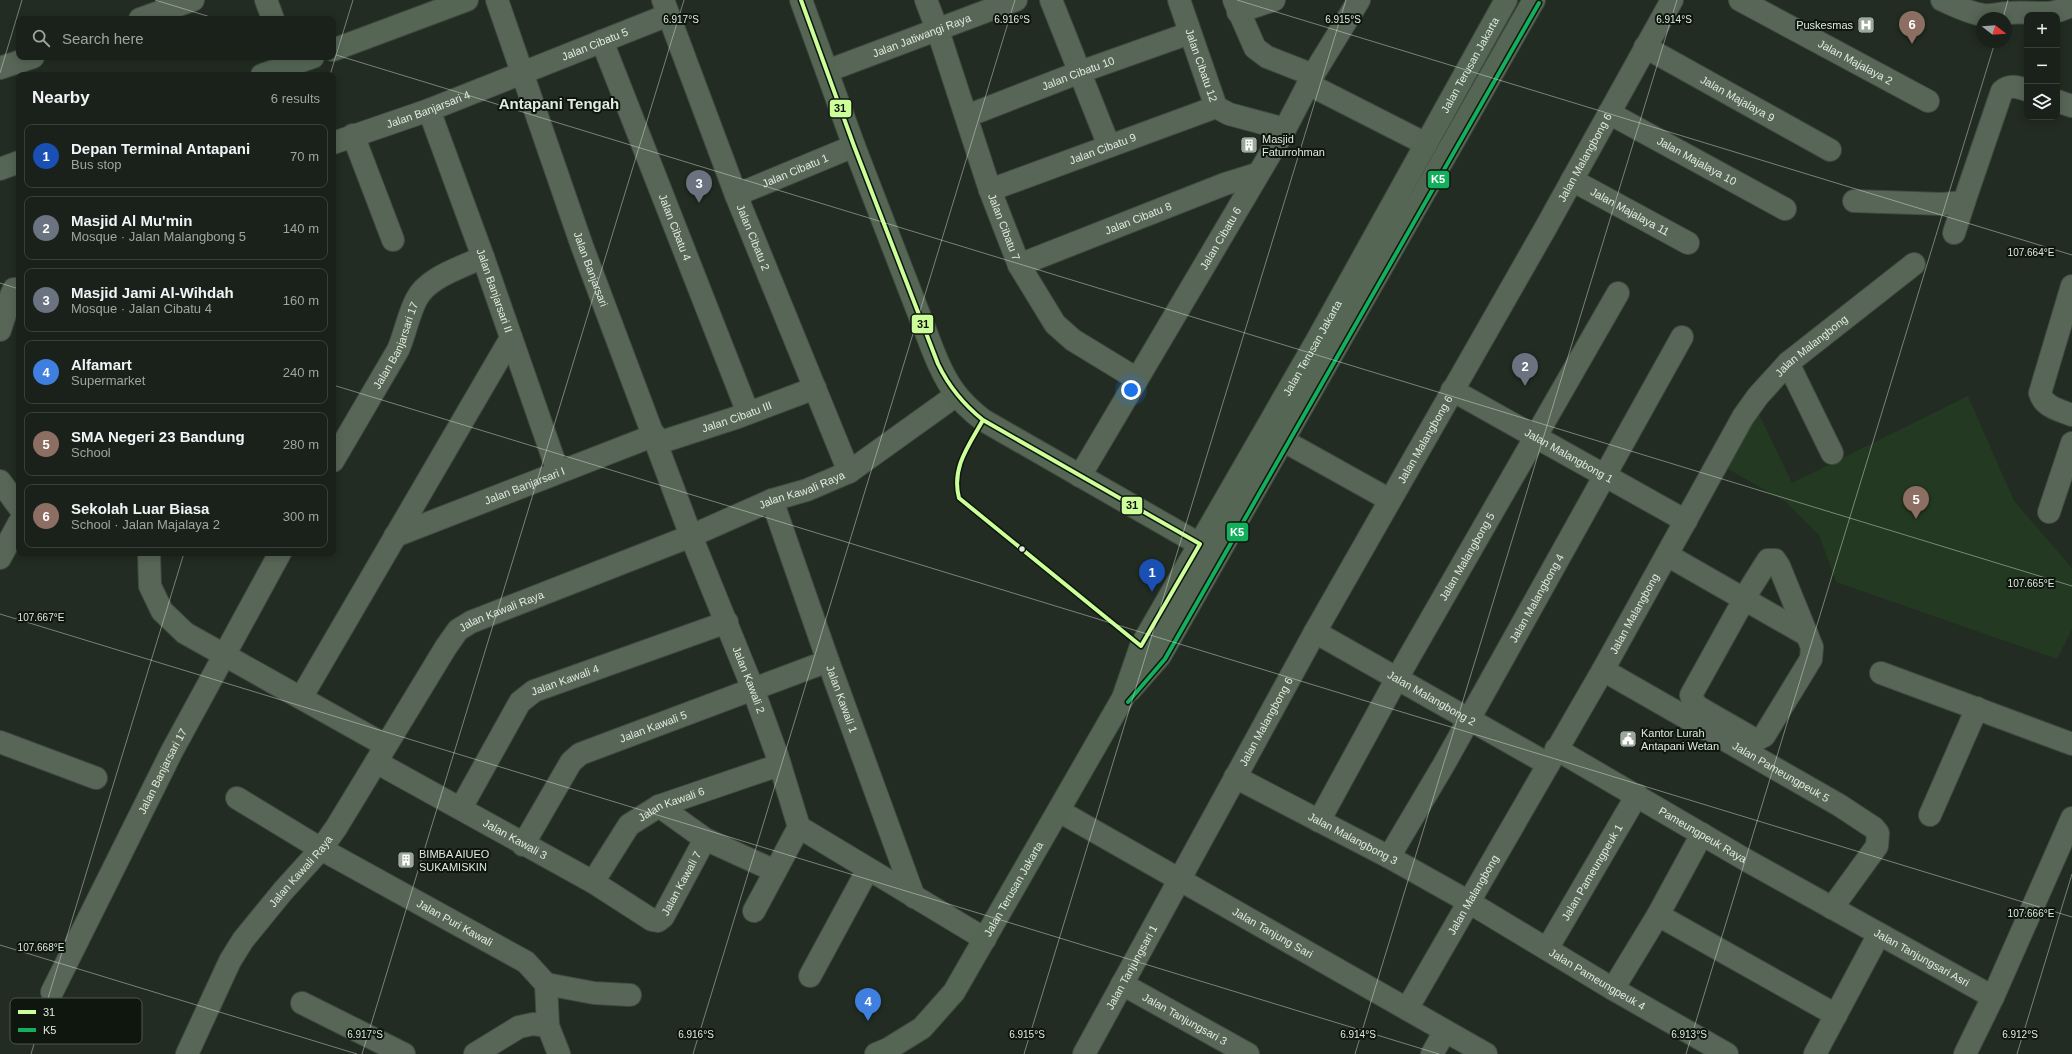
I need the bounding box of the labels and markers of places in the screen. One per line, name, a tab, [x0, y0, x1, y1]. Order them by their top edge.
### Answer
pin: 6	[1899, 11, 1925, 44]
hospital icon: Puskesmas	[1856, 15, 1876, 35]
place label: Puskesmas	[1796, 19, 1853, 31]
place label: Masjid Faturrohman	[1262, 133, 1325, 158]
building icon: Masjid Faturrohman	[1239, 135, 1259, 155]
pin: 3	[686, 170, 712, 203]
pin: 2	[1512, 353, 1538, 386]
pin: 5	[1903, 486, 1929, 519]
unlabelled marker	[1017, 544, 1027, 554]
pin: 1	[1139, 559, 1165, 592]
place label: Kantor Lurah Antapani Wetan	[1641, 727, 1719, 752]
public building icon: Kantor Lurah Antapani Wetan	[1618, 729, 1638, 749]
place label: BIMBA AIUEO SUKAMISKIN	[419, 848, 490, 873]
building icon: BIMBA AIUEO SUKAMISKIN	[396, 850, 416, 870]
pin: 4	[855, 988, 881, 1021]

